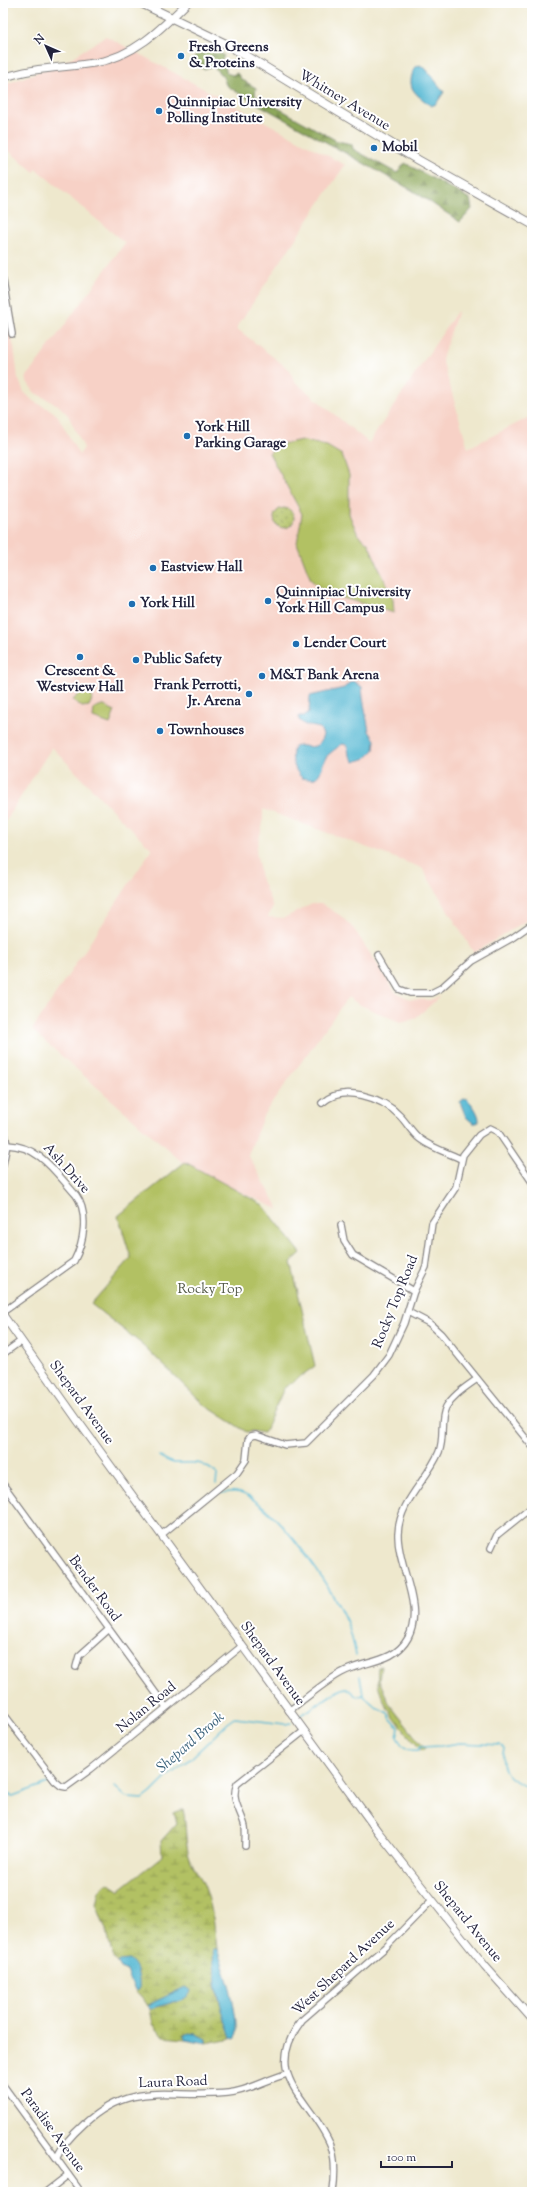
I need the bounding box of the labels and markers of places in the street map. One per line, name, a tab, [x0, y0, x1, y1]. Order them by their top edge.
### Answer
place label: Fresh Greens & Proteins	[189, 38, 269, 74]
marker: Fresh Greens & Proteins	[176, 51, 186, 61]
place label: Quinnipiac University Polling Institute	[167, 93, 302, 129]
marker: Quinnipiac University Polling Institute	[154, 106, 164, 116]
place label: Mobil	[382, 138, 418, 158]
marker: Mobil	[369, 143, 379, 153]
place label: York Hill Parking Garage	[195, 418, 287, 454]
marker: York Hill Parking Garage	[182, 431, 192, 441]
place label: Eastview Hall	[161, 558, 243, 578]
marker: Eastview Hall	[148, 563, 158, 573]
place label: Quinnipiac University York Hill Campus	[276, 583, 411, 619]
place label: York Hill	[140, 594, 195, 614]
marker: Quinnipiac University York Hill Campus	[263, 596, 273, 606]
marker: York Hill	[127, 599, 137, 609]
place label: Lender Court	[304, 634, 386, 654]
marker: Lender Court	[291, 639, 301, 649]
place label: Public Safety	[144, 650, 222, 670]
marker: Crescent & Westview Hall	[75, 652, 85, 662]
marker: Public Safety	[131, 655, 141, 665]
place label: Crescent & Westview Hall	[36, 662, 124, 698]
place label: M&T Bank Arena	[270, 666, 380, 686]
marker: M&T Bank Arena	[257, 671, 267, 681]
place label: Frank Perrotti, Jr. Arena	[154, 676, 242, 712]
marker: Frank Perrotti, Jr. Arena	[244, 689, 254, 699]
place label: Townhouses	[168, 721, 244, 741]
marker: Townhouses	[155, 726, 165, 736]

